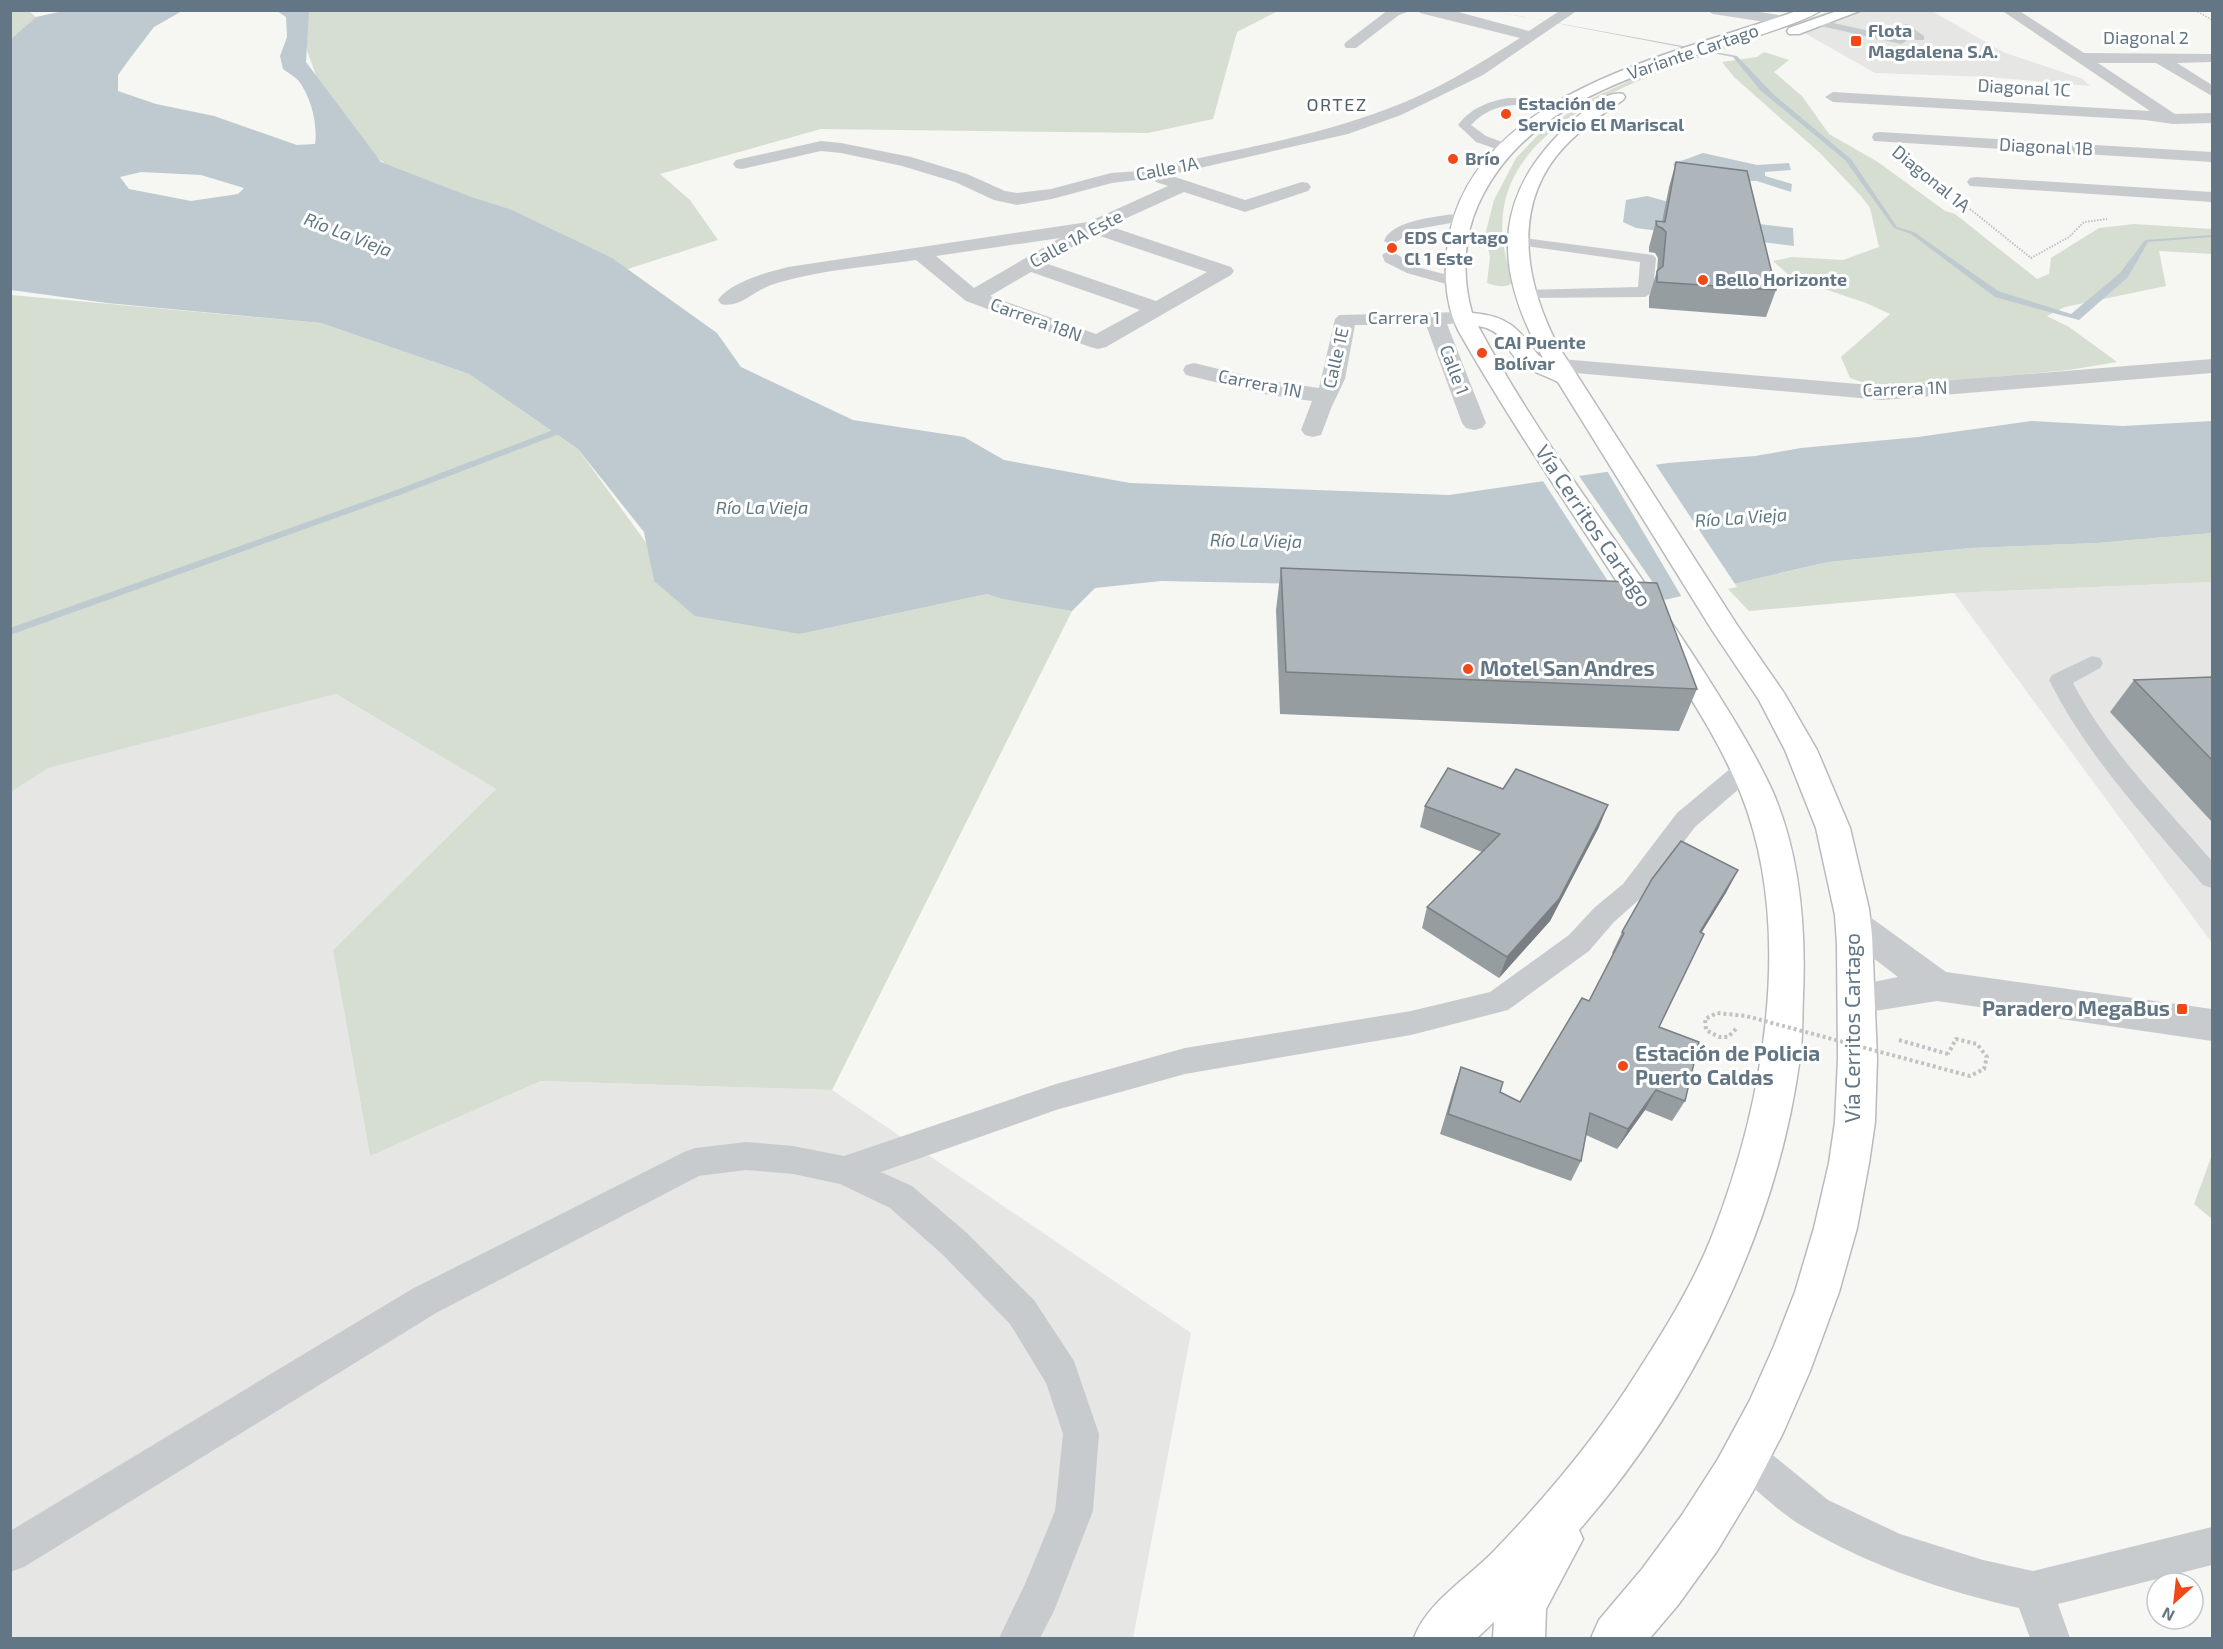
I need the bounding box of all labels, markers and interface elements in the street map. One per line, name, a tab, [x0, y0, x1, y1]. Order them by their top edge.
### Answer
street label: Variante Cartago	[1624, 18, 1761, 84]
place label: Flota Magdalena S.A.	[1868, 19, 1998, 62]
street label: Diagonal 2	[2103, 26, 2189, 48]
marker: Flota Magdalena S.A.	[1849, 34, 1863, 48]
street label: Diagonal 1C	[1977, 74, 2071, 100]
place label: Estación de Servicio El Mariscal	[1518, 92, 1684, 135]
district label: ORTEZ	[1306, 93, 1368, 115]
marker: Estación de Servicio El Mariscal	[1499, 107, 1513, 121]
street label: Diagonal 1B	[1999, 133, 2094, 159]
street label: Diagonal 1A	[1888, 140, 1976, 217]
place label: Brío	[1465, 147, 1500, 169]
street label: Calle 1A	[1134, 151, 1201, 185]
marker: Brío	[1446, 152, 1460, 166]
street label: Calle 1A Este	[1025, 204, 1126, 272]
water label: Río La Vieja	[301, 207, 395, 261]
place label: EDS Cartago Cl 1 Este	[1404, 226, 1508, 269]
marker: EDS Cartago Cl 1 Este	[1385, 241, 1399, 255]
place label: Bello Horizonte	[1715, 268, 1847, 290]
marker: Bello Horizonte	[1696, 273, 1710, 287]
street label: Carrera 18N	[988, 292, 1085, 346]
street label: Carrera 1	[1368, 306, 1440, 328]
street label: Calle 1E	[1317, 325, 1353, 390]
place label: CAI Puente Bolívar	[1494, 331, 1586, 374]
street label: Calle 1	[1435, 342, 1474, 398]
marker: CAI Puente Bolívar	[1475, 346, 1489, 360]
street label: Carrera 1N	[1216, 364, 1304, 402]
street label: Carrera 1N	[1862, 376, 1948, 400]
street label: Vía Cerritos Cartago	[1531, 439, 1658, 611]
water label: Río La Vieja	[716, 496, 808, 518]
water label: Río La Vieja	[1694, 503, 1788, 531]
water label: Río La Vieja	[1210, 528, 1302, 552]
place label: Motel San Andres	[1480, 655, 1655, 680]
marker: Motel San Andres	[1461, 662, 1475, 676]
street label: Vía Cerritos Cartago	[1839, 933, 1864, 1123]
place label: Paradero MegaBus	[1982, 995, 2170, 1020]
marker: Paradero MegaBus	[2175, 1002, 2189, 1016]
place label: Estación de Policia Puerto Caldas	[1635, 1040, 1820, 1089]
marker: Estación de Policia Puerto Caldas	[1616, 1059, 1630, 1073]
north arrow	[2145, 1571, 2205, 1631]
text: N	[2158, 1604, 2177, 1626]

